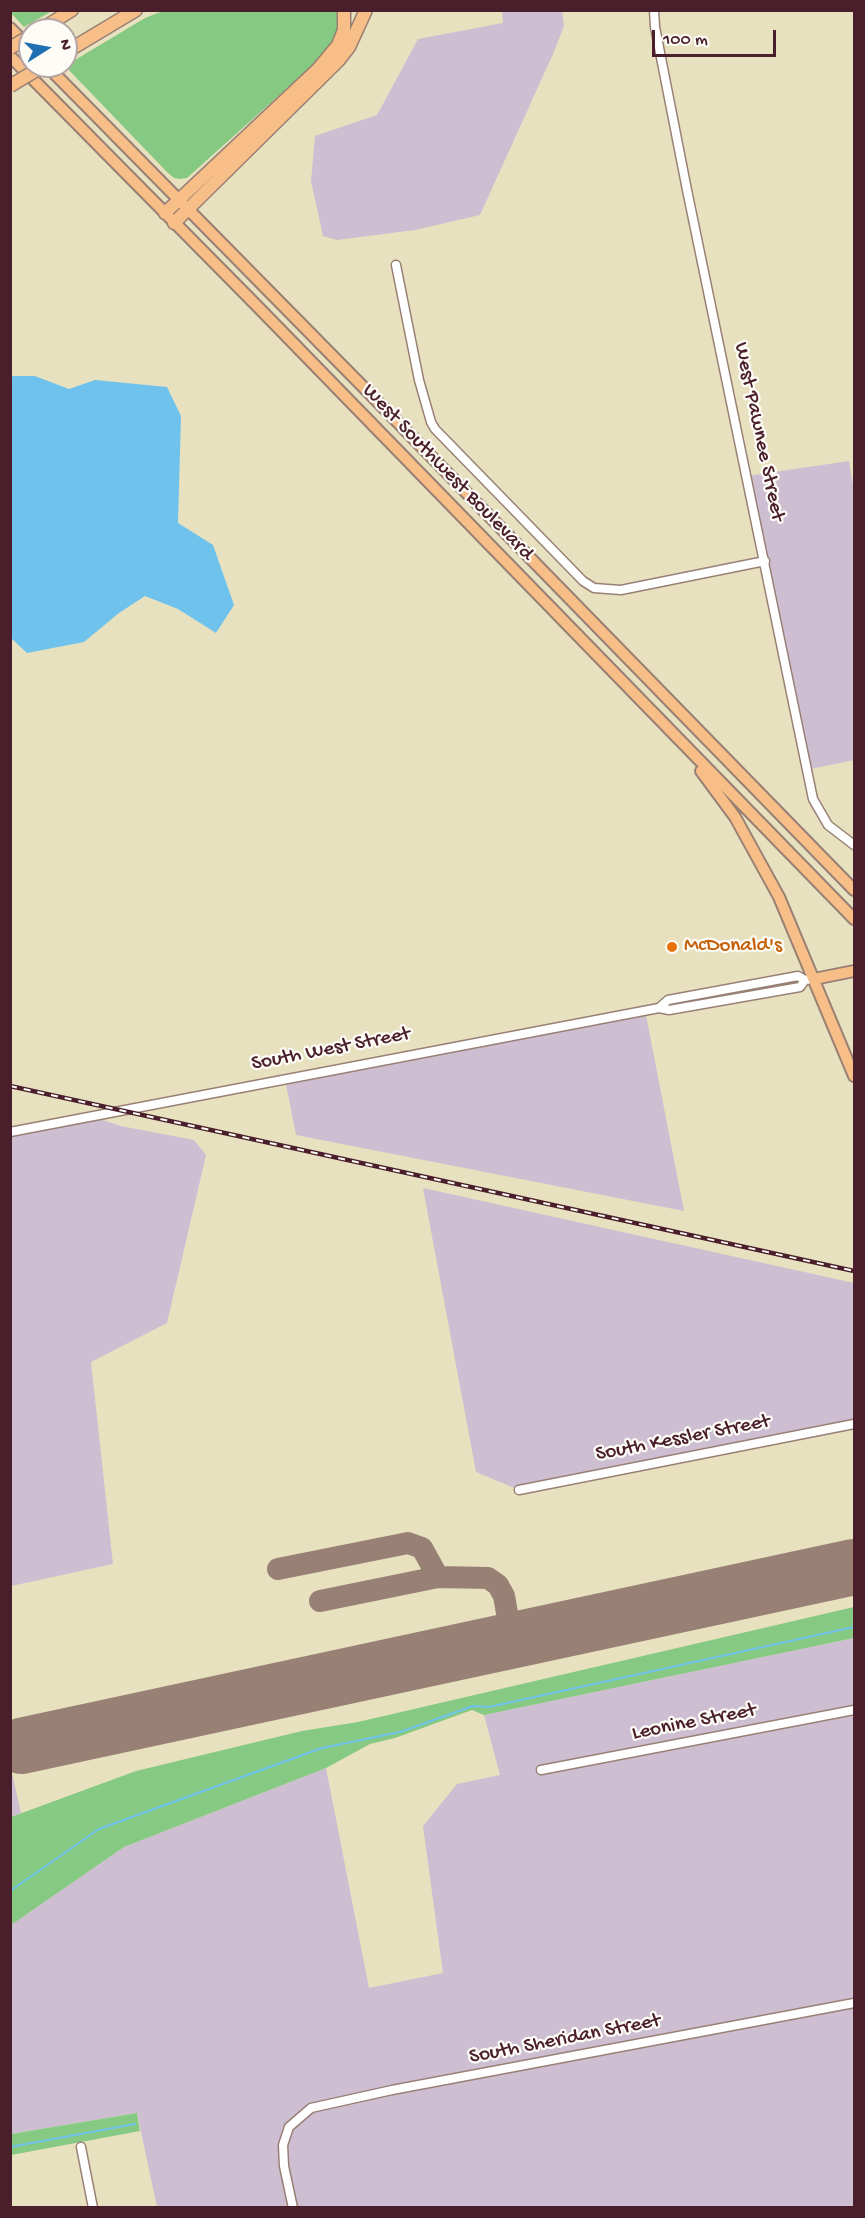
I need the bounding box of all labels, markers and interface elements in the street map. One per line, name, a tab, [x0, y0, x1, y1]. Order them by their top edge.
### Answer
north arrow	[18, 18, 78, 78]
scale bar	[655, 18, 780, 56]
text: 100 m	[663, 30, 708, 51]
text: N	[54, 38, 75, 52]
street label: West Pawnee Street	[727, 340, 789, 524]
street label: West Southwest Boulevard	[356, 379, 538, 567]
place label: McDonald's	[684, 934, 782, 960]
marker: McDonald's	[665, 940, 679, 954]
street label: South West Street	[249, 1022, 413, 1078]
street label: South Kessler Street	[594, 1410, 772, 1468]
street label: Leonine Street	[630, 1699, 758, 1747]
street label: South Sheridan Street	[467, 2009, 663, 2071]

